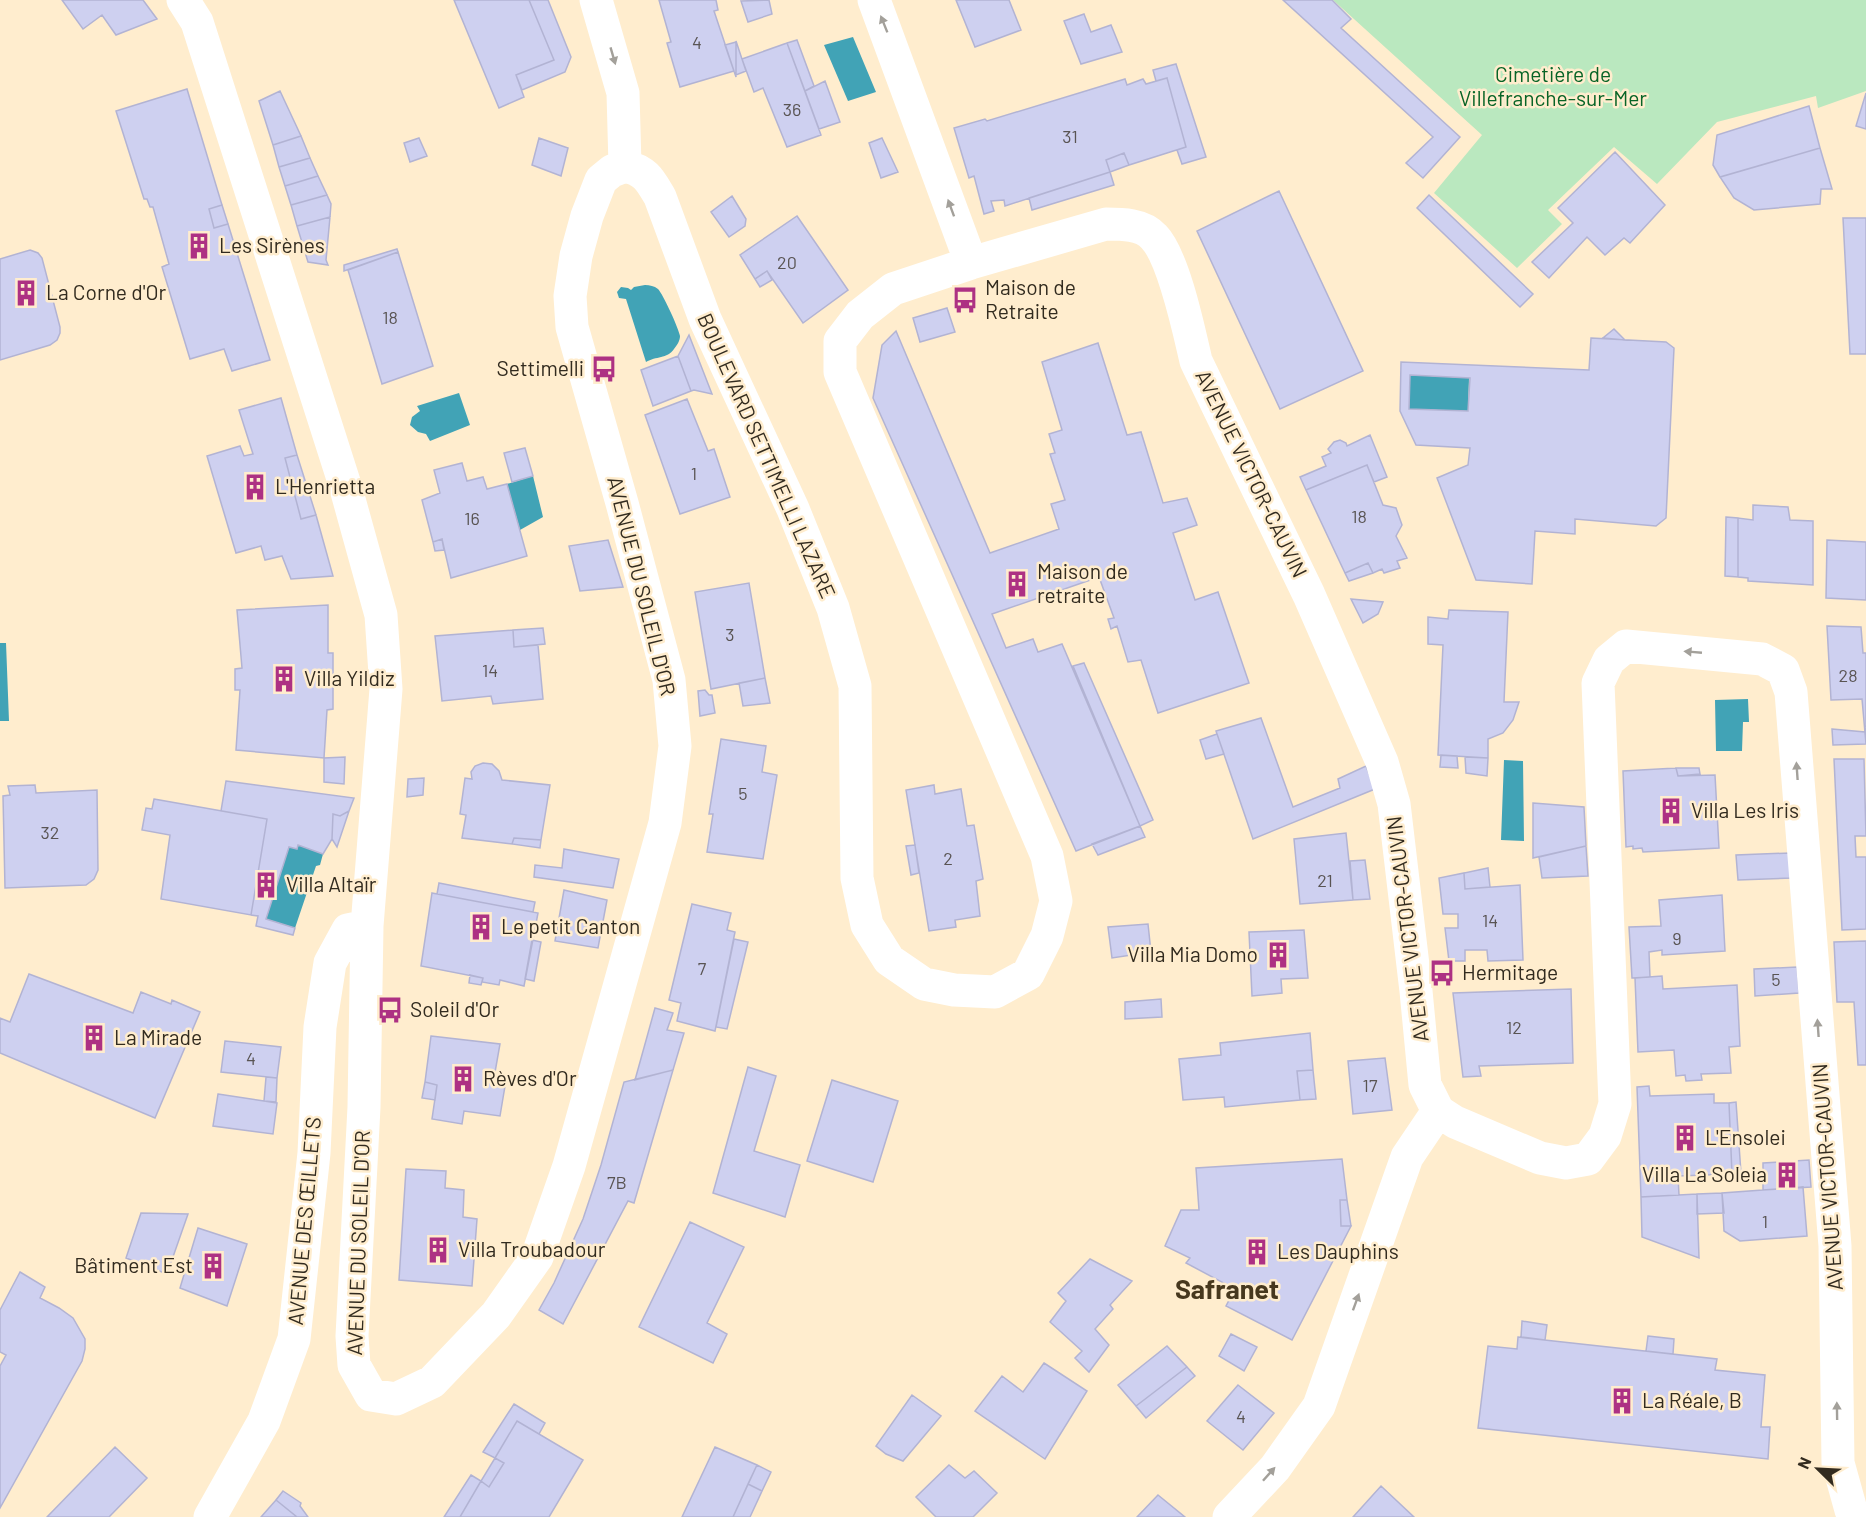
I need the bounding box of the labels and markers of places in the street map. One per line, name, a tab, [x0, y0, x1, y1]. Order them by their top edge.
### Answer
building icon: Les Sirènes	[184, 231, 214, 261]
place label: Les Sirènes	[219, 232, 325, 257]
place label: Maison de Retraite	[985, 274, 1076, 323]
building icon: La Corne d'Or	[11, 278, 41, 308]
place label: La Corne d'Or	[46, 279, 167, 304]
bus stop icon: Maison de Retraite	[950, 285, 980, 315]
bus stop icon: Settimelli	[589, 354, 619, 384]
place label: Settimelli	[497, 355, 584, 380]
building icon: L'Henrietta	[240, 472, 270, 502]
place label: L'Henrietta	[275, 473, 375, 498]
place label: Maison de retraite	[1037, 558, 1128, 607]
building icon: Maison de retraite	[1002, 569, 1032, 599]
building icon: Villa Yildiz	[269, 664, 299, 694]
place label: Villa Yildiz	[304, 665, 395, 690]
building icon: Villa Les Iris	[1656, 796, 1686, 826]
place label: Villa Les Iris	[1691, 797, 1799, 822]
building icon: Villa Altaïr	[251, 870, 281, 900]
place label: Villa Altaïr	[286, 871, 377, 896]
building icon: Le petit Canton	[466, 912, 496, 942]
place label: Le petit Canton	[501, 913, 640, 938]
building icon: Villa Mia Domo	[1263, 940, 1293, 970]
place label: Villa Mia Domo	[1127, 941, 1258, 966]
bus stop icon: Hermitage	[1427, 958, 1457, 988]
place label: Hermitage	[1462, 959, 1558, 984]
bus stop icon: Soleil d'Or	[375, 995, 405, 1025]
place label: Soleil d'Or	[410, 996, 499, 1021]
building icon: La Mirade	[79, 1023, 109, 1053]
place label: La Mirade	[114, 1024, 202, 1049]
building icon: Rèves d'Or	[448, 1064, 478, 1094]
place label: Rèves d'Or	[483, 1065, 577, 1090]
building icon: L'Ensolei	[1670, 1123, 1700, 1153]
place label: L'Ensolei	[1705, 1124, 1786, 1149]
building icon: Villa La Soleia	[1772, 1160, 1802, 1190]
place label: Villa La Soleia	[1642, 1161, 1767, 1186]
building icon: Villa Troubadour	[423, 1235, 453, 1265]
place label: Villa Troubadour	[458, 1236, 606, 1261]
building icon: Les Dauphins	[1242, 1237, 1272, 1267]
place label: Les Dauphins	[1277, 1238, 1399, 1263]
building icon: Bâtiment Est	[198, 1251, 228, 1281]
place label: Bâtiment Est	[74, 1252, 193, 1277]
building icon: La Réale, B	[1607, 1386, 1637, 1416]
place label: La Réale, B	[1642, 1387, 1742, 1412]

